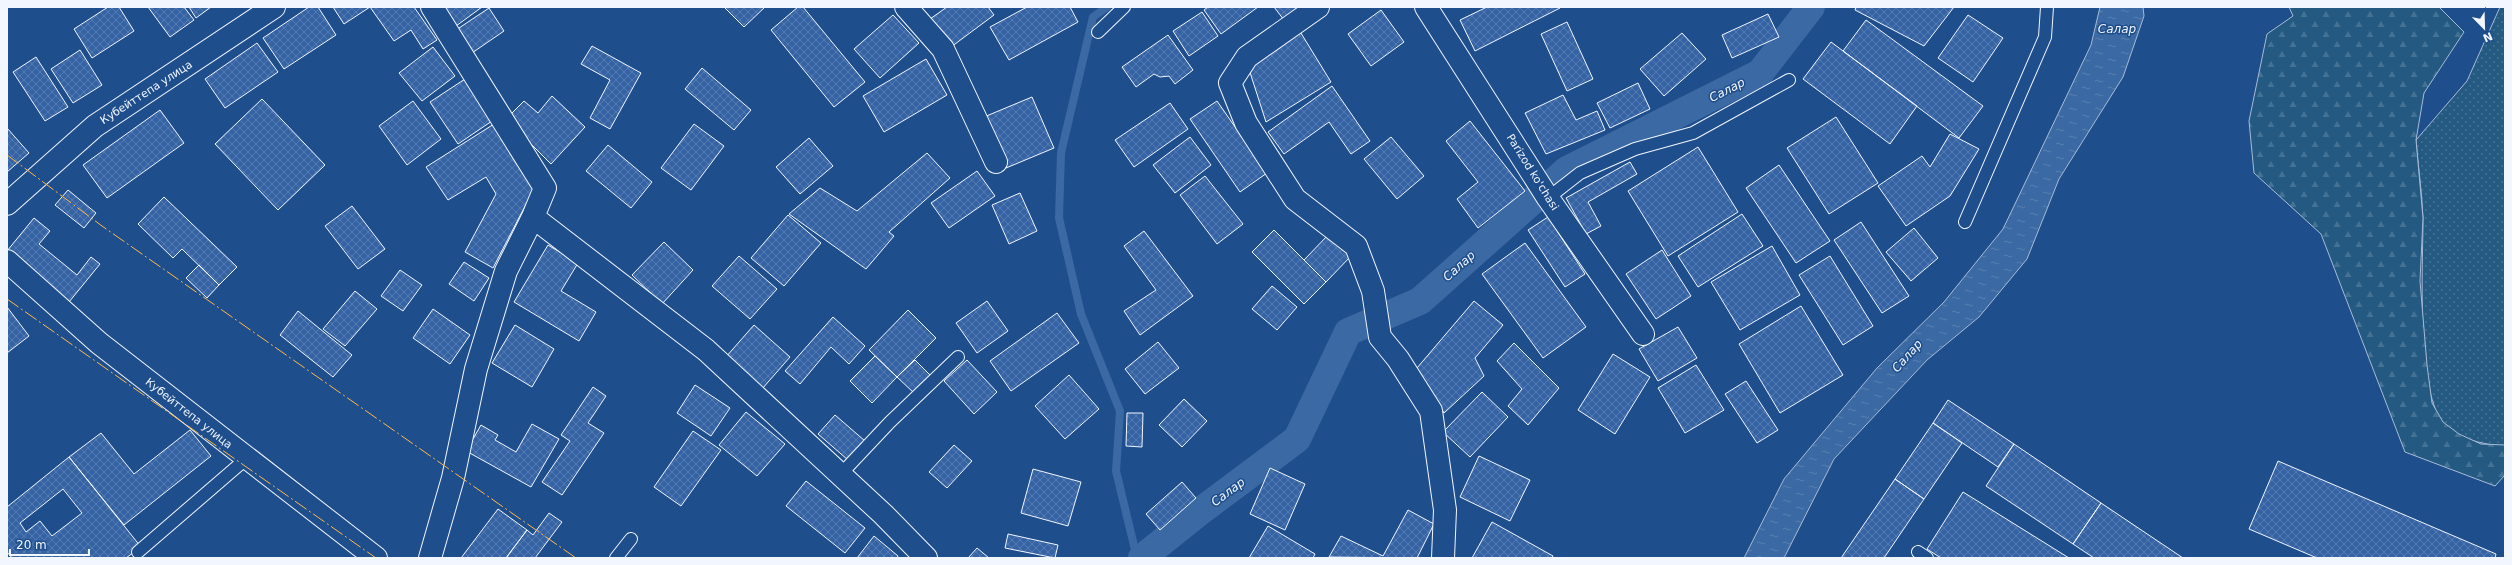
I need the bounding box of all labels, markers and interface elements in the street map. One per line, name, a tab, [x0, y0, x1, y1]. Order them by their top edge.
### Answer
north arrow	[2464, 8, 2504, 48]
water label: Салар	[2098, 22, 2137, 36]
text: N	[2481, 29, 2494, 45]
street label: Кубейттепа улица	[98, 58, 195, 127]
water label: Салар	[1707, 75, 1748, 105]
street label: Parizod ko'chasi	[1504, 132, 1561, 213]
water label: Салар	[1440, 248, 1478, 284]
water label: Салар	[1889, 337, 1925, 375]
street label: Кубейттепа улица	[143, 375, 235, 451]
water label: Салар	[1208, 475, 1248, 509]
scale bar	[10, 531, 89, 557]
text: 20 m	[16, 538, 47, 552]

